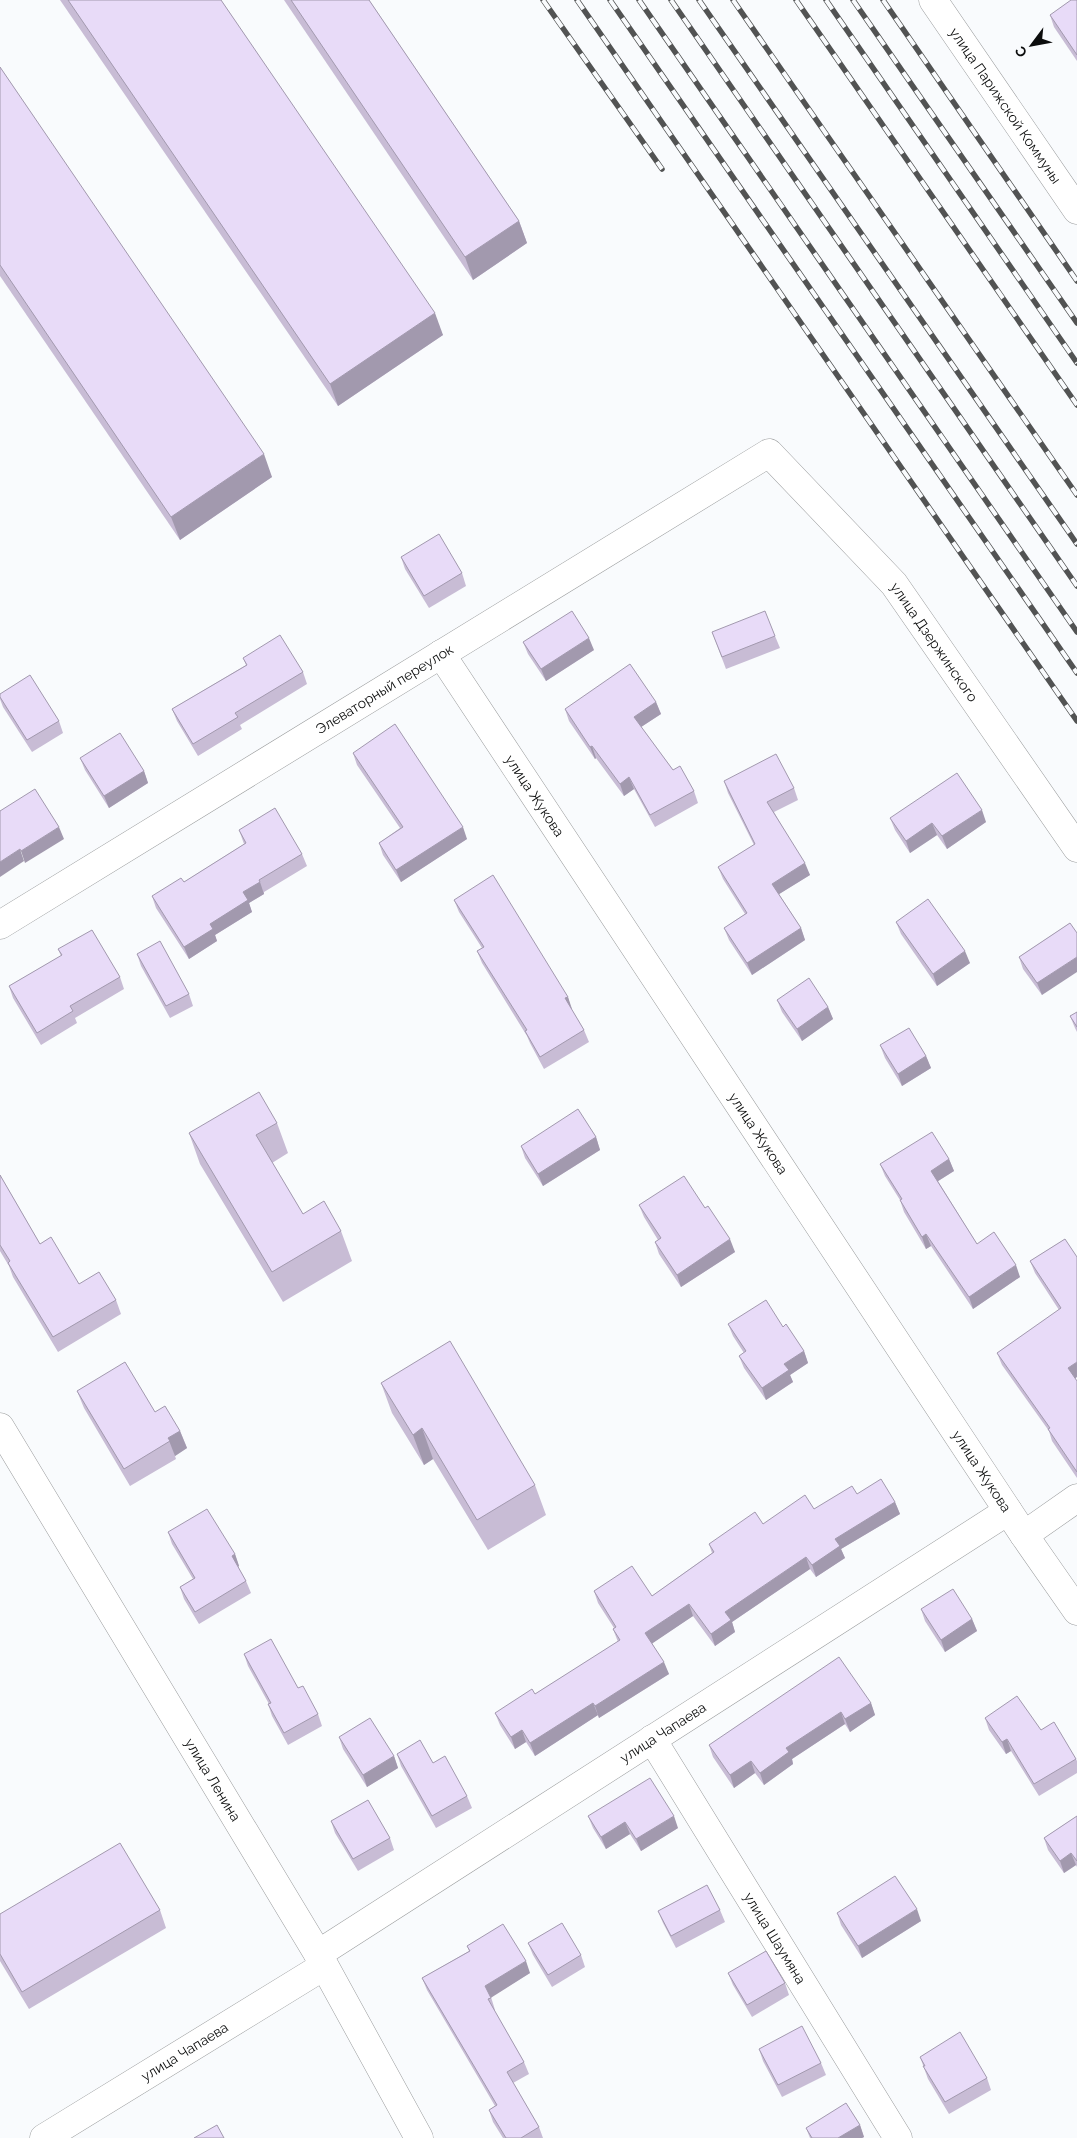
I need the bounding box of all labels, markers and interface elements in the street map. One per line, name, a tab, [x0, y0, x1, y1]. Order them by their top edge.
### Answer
north arrow	[1007, 20, 1057, 70]
street label: улица Парижской Коммуны	[946, 25, 1064, 187]
text: С	[1011, 43, 1030, 60]
street label: улица Дзержинского	[887, 579, 981, 705]
street label: Элеваторный переулок	[313, 641, 456, 737]
street label: улица Жукова	[502, 752, 568, 840]
street label: улица Жукова	[726, 1090, 791, 1177]
street label: улица Жукова	[949, 1427, 1015, 1515]
street label: улица Чапаева	[617, 1699, 709, 1766]
street label: улица Ленина	[182, 1735, 244, 1824]
street label: улица Шаумяна	[741, 1890, 809, 1987]
street label: улица Чапаева	[138, 2019, 231, 2084]

